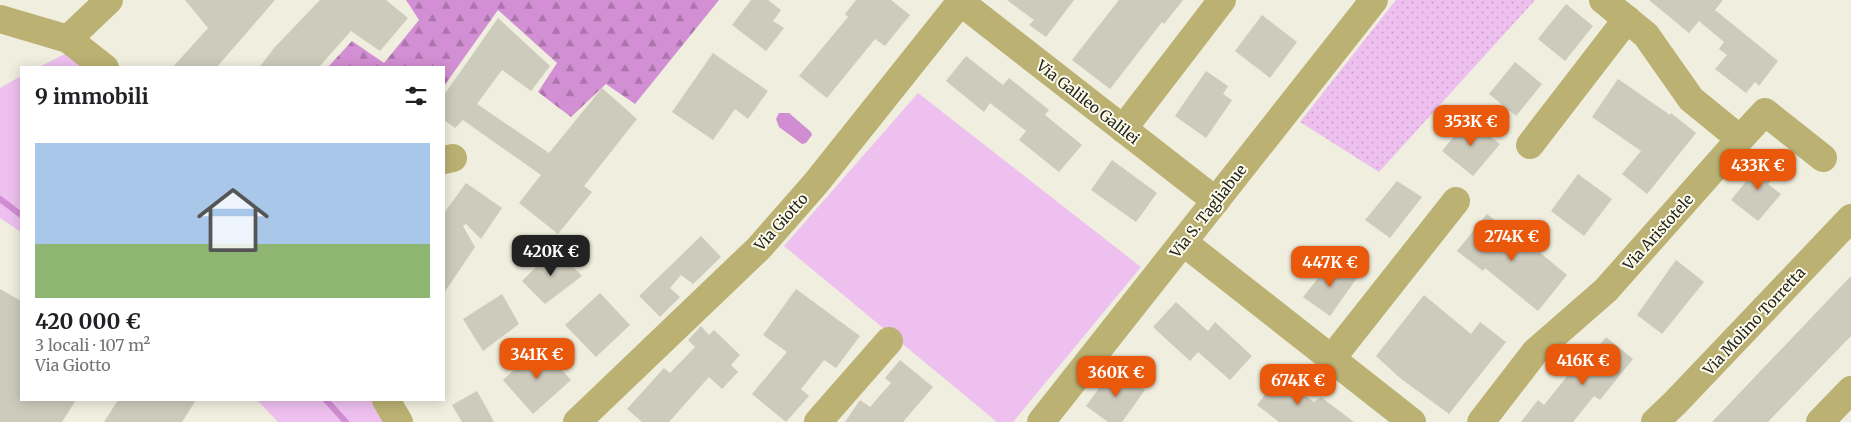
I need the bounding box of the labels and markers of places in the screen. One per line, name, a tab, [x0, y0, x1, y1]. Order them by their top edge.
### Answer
pin: 353K €	[1430, 104, 1512, 147]
pin: 433K €	[1717, 148, 1799, 191]
pin: 274K €	[1471, 220, 1553, 262]
pin: 420K €	[510, 234, 592, 277]
pin: 447K €	[1289, 246, 1371, 288]
pin: 341K €	[496, 338, 578, 380]
pin: 416K €	[1542, 344, 1624, 386]
pin: 360K €	[1075, 356, 1157, 398]
pin: 674K €	[1257, 364, 1339, 406]

